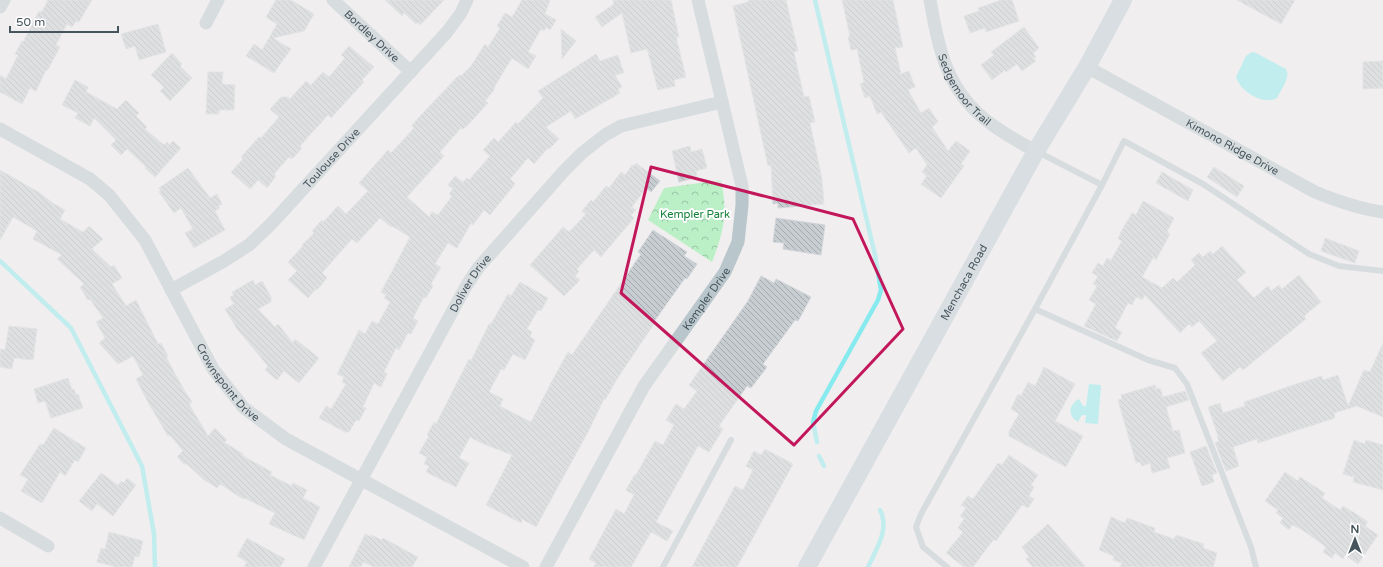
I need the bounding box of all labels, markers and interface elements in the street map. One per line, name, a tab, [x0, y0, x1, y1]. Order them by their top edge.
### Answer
scale bar	[10, 8, 118, 34]
street label: Bordley Drive	[341, 8, 402, 65]
text: 50 m	[16, 15, 45, 29]
street label: Sedgemoor Trail	[935, 52, 993, 129]
street label: Kimono Ridge Drive	[1184, 117, 1281, 178]
street label: Toulouse Drive	[301, 126, 363, 191]
park label: Kempler Park	[660, 208, 730, 221]
street label: Menchaca Road	[938, 242, 990, 323]
street label: Doliver Drive	[447, 252, 494, 315]
street label: Kempler Drive	[680, 266, 733, 333]
street label: Crownspoint Drive	[194, 341, 262, 424]
north arrow	[1335, 519, 1375, 559]
text: N	[1351, 523, 1359, 536]

